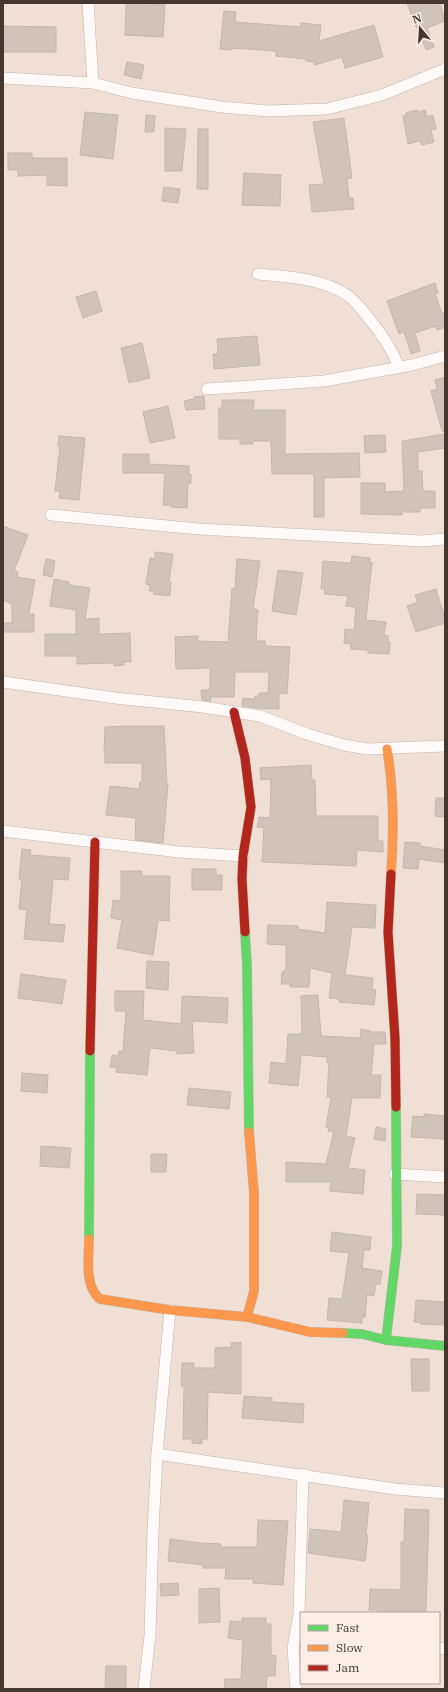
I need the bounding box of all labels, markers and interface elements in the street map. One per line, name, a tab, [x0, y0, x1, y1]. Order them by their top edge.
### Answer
north arrow	[400, 8, 440, 48]
text: N	[411, 10, 423, 26]
legend	[300, 1612, 440, 1684]
text: Fast	[336, 1620, 360, 1635]
text: Slow	[336, 1640, 363, 1655]
text: Jam	[336, 1660, 360, 1675]

